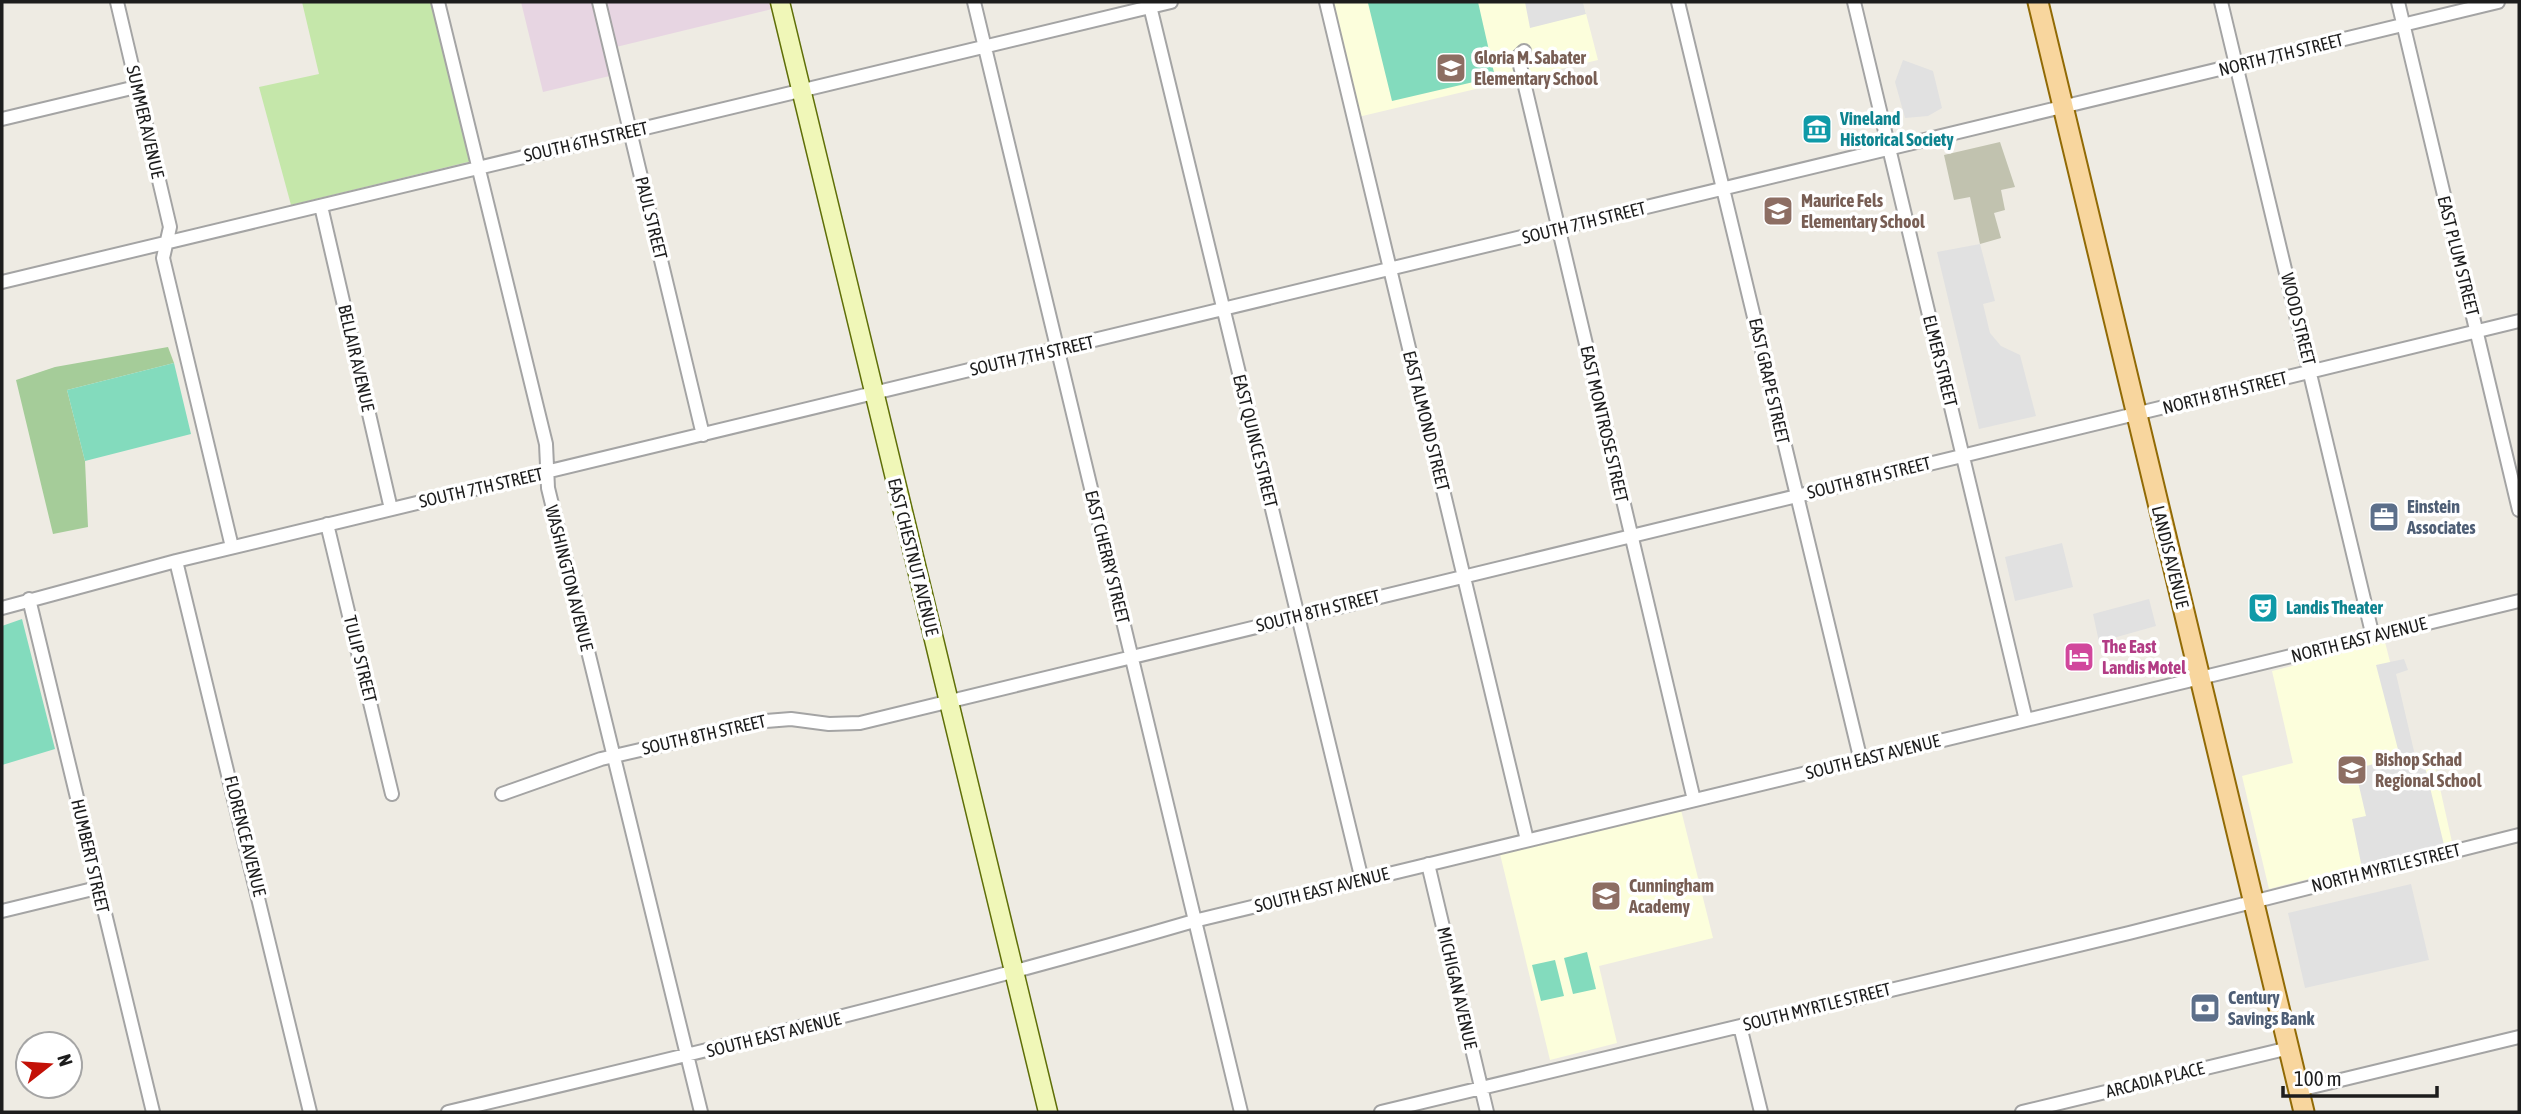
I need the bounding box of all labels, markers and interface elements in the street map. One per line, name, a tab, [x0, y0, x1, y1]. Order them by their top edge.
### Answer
street label: NORTH 7TH STREET	[2216, 29, 2346, 80]
place label: Gloria M. Sabater Elementary School	[1474, 47, 1598, 89]
school or university icon: Gloria M. Sabater Elementary School	[1434, 51, 1468, 85]
street label: SUMMER AVENUE	[122, 63, 169, 181]
place label: Vineland Historical Society	[1839, 108, 1954, 150]
museum icon: Vineland Historical Society	[1800, 112, 1834, 146]
street label: SOUTH 6TH STREET	[522, 117, 650, 166]
street label: PAUL STREET	[631, 174, 672, 262]
place label: Maurice Fels Elementary School	[1801, 190, 1925, 232]
school or university icon: Maurice Fels Elementary School	[1761, 194, 1795, 228]
street label: EAST PLUM STREET	[2433, 194, 2484, 318]
street label: SOUTH 7TH STREET	[1520, 197, 1648, 248]
street label: WOOD STREET	[2277, 271, 2320, 367]
street label: BELLAIR AVENUE	[334, 302, 379, 414]
street label: ELMER STREET	[1919, 313, 1962, 409]
street label: EAST GRAPE STREET	[1745, 316, 1794, 446]
street label: SOUTH 7TH STREET	[968, 331, 1096, 380]
street label: EAST MONTROSE STREET	[1576, 343, 1633, 504]
street label: EAST ALMOND STREET	[1399, 349, 1454, 493]
street label: NORTH 8TH STREET	[2160, 367, 2290, 418]
street label: EAST QUINCE STREET	[1229, 372, 1282, 510]
street label: SOUTH 8TH STREET	[1805, 452, 1933, 503]
street label: SOUTH 7TH STREET	[417, 463, 545, 512]
street label: EAST CHESTNUT AVENUE	[884, 476, 943, 638]
street label: EAST CHERRY STREET	[1081, 488, 1134, 626]
place label: Einstein Associates	[2406, 496, 2476, 538]
office icon: Einstein Associates	[2367, 500, 2401, 534]
street label: WASHINGTON AVENUE	[541, 503, 598, 653]
street label: LANDIS AVENUE	[2148, 503, 2193, 611]
street label: SOUTH 8TH STREET	[1254, 585, 1382, 636]
theatre icon: Landis Theater	[2246, 591, 2280, 625]
place label: Landis Theater	[2286, 597, 2384, 618]
street label: NORTH EAST AVENUE	[2289, 612, 2429, 667]
street label: TULIP STREET	[340, 613, 381, 705]
place label: The East Landis Motel	[2102, 636, 2186, 678]
hotel icon: The East Landis Motel	[2062, 640, 2096, 674]
street label: SOUTH 8TH STREET	[640, 710, 768, 759]
street label: SOUTH EAST AVENUE	[1803, 730, 1943, 783]
place label: Bishop Schad Regional School	[2375, 749, 2482, 791]
school or university icon: Bishop Schad Regional School	[2335, 753, 2369, 787]
street label: FLORENCE AVENUE	[220, 773, 271, 899]
street label: HUMBERT STREET	[67, 797, 114, 915]
street label: NORTH MYRTLE STREET	[2309, 839, 2463, 896]
street label: SOUTH EAST AVENUE	[1252, 863, 1392, 916]
place label: Cunningham Academy	[1628, 875, 1714, 917]
school or university icon: Cunningham Academy	[1589, 879, 1623, 913]
street label: MICHIGAN AVENUE	[1433, 925, 1482, 1052]
street label: SOUTH MYRTLE STREET	[1741, 978, 1893, 1035]
place label: Century Savings Bank	[2228, 987, 2315, 1029]
bank icon: Century Savings Bank	[2188, 991, 2222, 1025]
street label: SOUTH EAST AVENUE	[704, 1008, 844, 1061]
north arrow	[14, 1030, 84, 1100]
text: N	[53, 1051, 77, 1069]
scale bar	[2283, 1054, 2437, 1098]
street label: ARCADIA PLACE	[2103, 1057, 2207, 1102]
text: 100 m	[2294, 1066, 2342, 1090]

